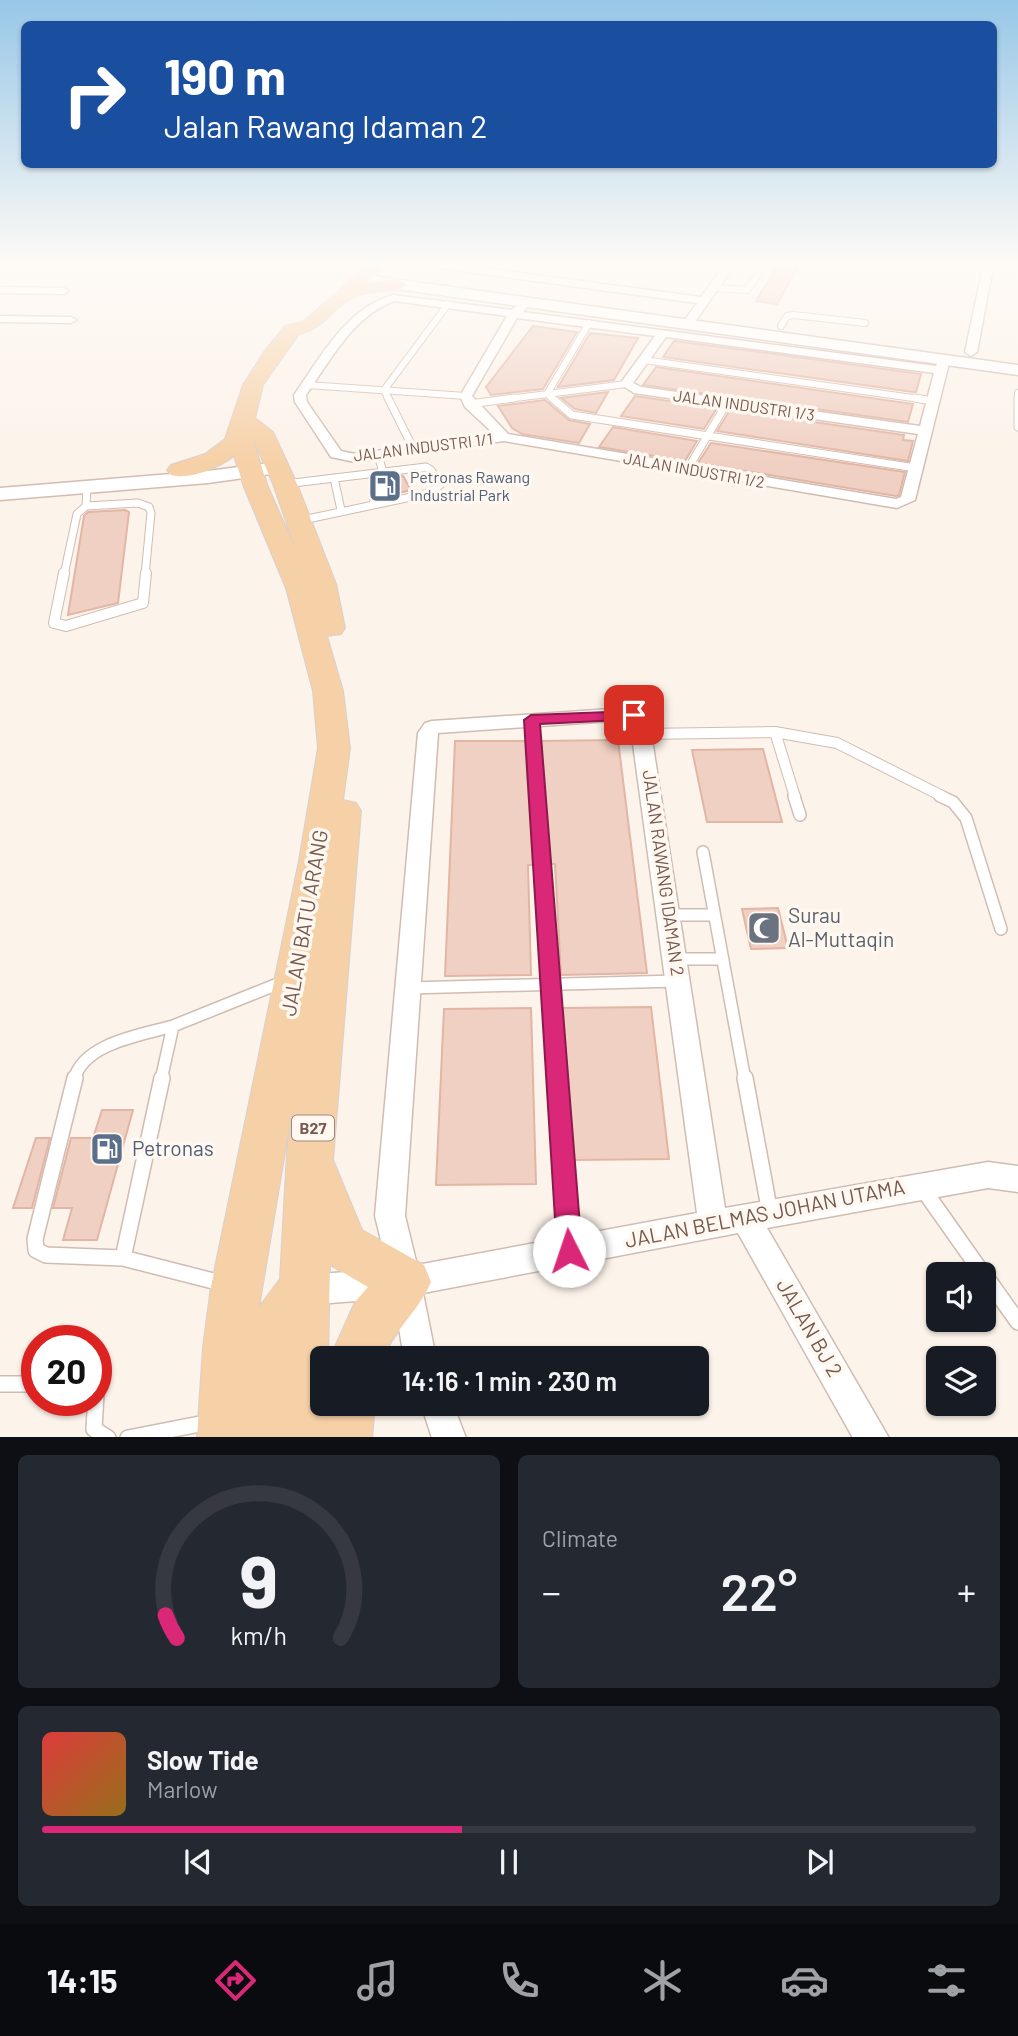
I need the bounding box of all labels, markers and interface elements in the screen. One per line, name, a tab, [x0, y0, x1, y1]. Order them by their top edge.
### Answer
text: 190 m	[164, 46, 286, 105]
icon: right	[49, 49, 140, 140]
text: Jalan Rawang Idaman 2	[164, 106, 488, 144]
street label: JALAN INDUSTRI 1/3	[672, 385, 816, 424]
street label: JALAN INDUSTRI 1/1	[352, 429, 494, 464]
street label: JALAN INDUSTRI 1/2	[622, 448, 766, 491]
fuel station icon: Petronas Rawang Industrial Park	[366, 467, 404, 505]
place label: Petronas Rawang Industrial Park	[410, 467, 530, 504]
pin	[604, 685, 664, 745]
icon: arrive	[615, 696, 653, 734]
street label: JALAN RAWANG IDAMAN 2	[639, 768, 689, 977]
street label: JALAN BATU ARANG	[275, 828, 332, 1018]
place label: Surau Al-Muttaqin	[788, 902, 894, 951]
mosque icon: Surau Al-Muttaqin	[745, 909, 783, 947]
road number: B27	[292, 1116, 334, 1140]
fuel station icon: Petronas	[88, 1130, 126, 1168]
place label: Petronas	[132, 1135, 214, 1160]
street label: JALAN BELMAS JOHAN UTAMA	[623, 1173, 907, 1252]
position arrow	[532, 1214, 606, 1288]
map controls	[926, 1262, 996, 1416]
button: sound	[926, 1262, 996, 1332]
street label: JALAN BJ 2	[772, 1274, 848, 1381]
speed limit sign: 20	[21, 1325, 112, 1416]
button: layers	[926, 1346, 996, 1416]
text: 14:16 · 1 min · 230 m	[402, 1365, 617, 1396]
text: Climate	[542, 1524, 618, 1552]
text: 9	[240, 1535, 278, 1623]
text: 22°	[721, 1559, 797, 1621]
text: −	[542, 1568, 561, 1614]
text: +	[957, 1568, 976, 1614]
text: km/h	[231, 1619, 287, 1649]
text: Slow Tide	[147, 1744, 259, 1775]
text: Marlow	[147, 1775, 218, 1803]
icon: previous	[179, 1843, 217, 1881]
icon: pause	[490, 1843, 528, 1881]
icon: next	[801, 1843, 839, 1881]
icon: directions	[211, 1956, 260, 2005]
icon: music	[353, 1956, 402, 2005]
icon: phone	[495, 1956, 544, 2005]
icon: climate	[638, 1956, 687, 2005]
icon: car	[780, 1956, 829, 2005]
icon: filters	[922, 1956, 971, 2005]
text: 14:15	[47, 1961, 118, 1999]

